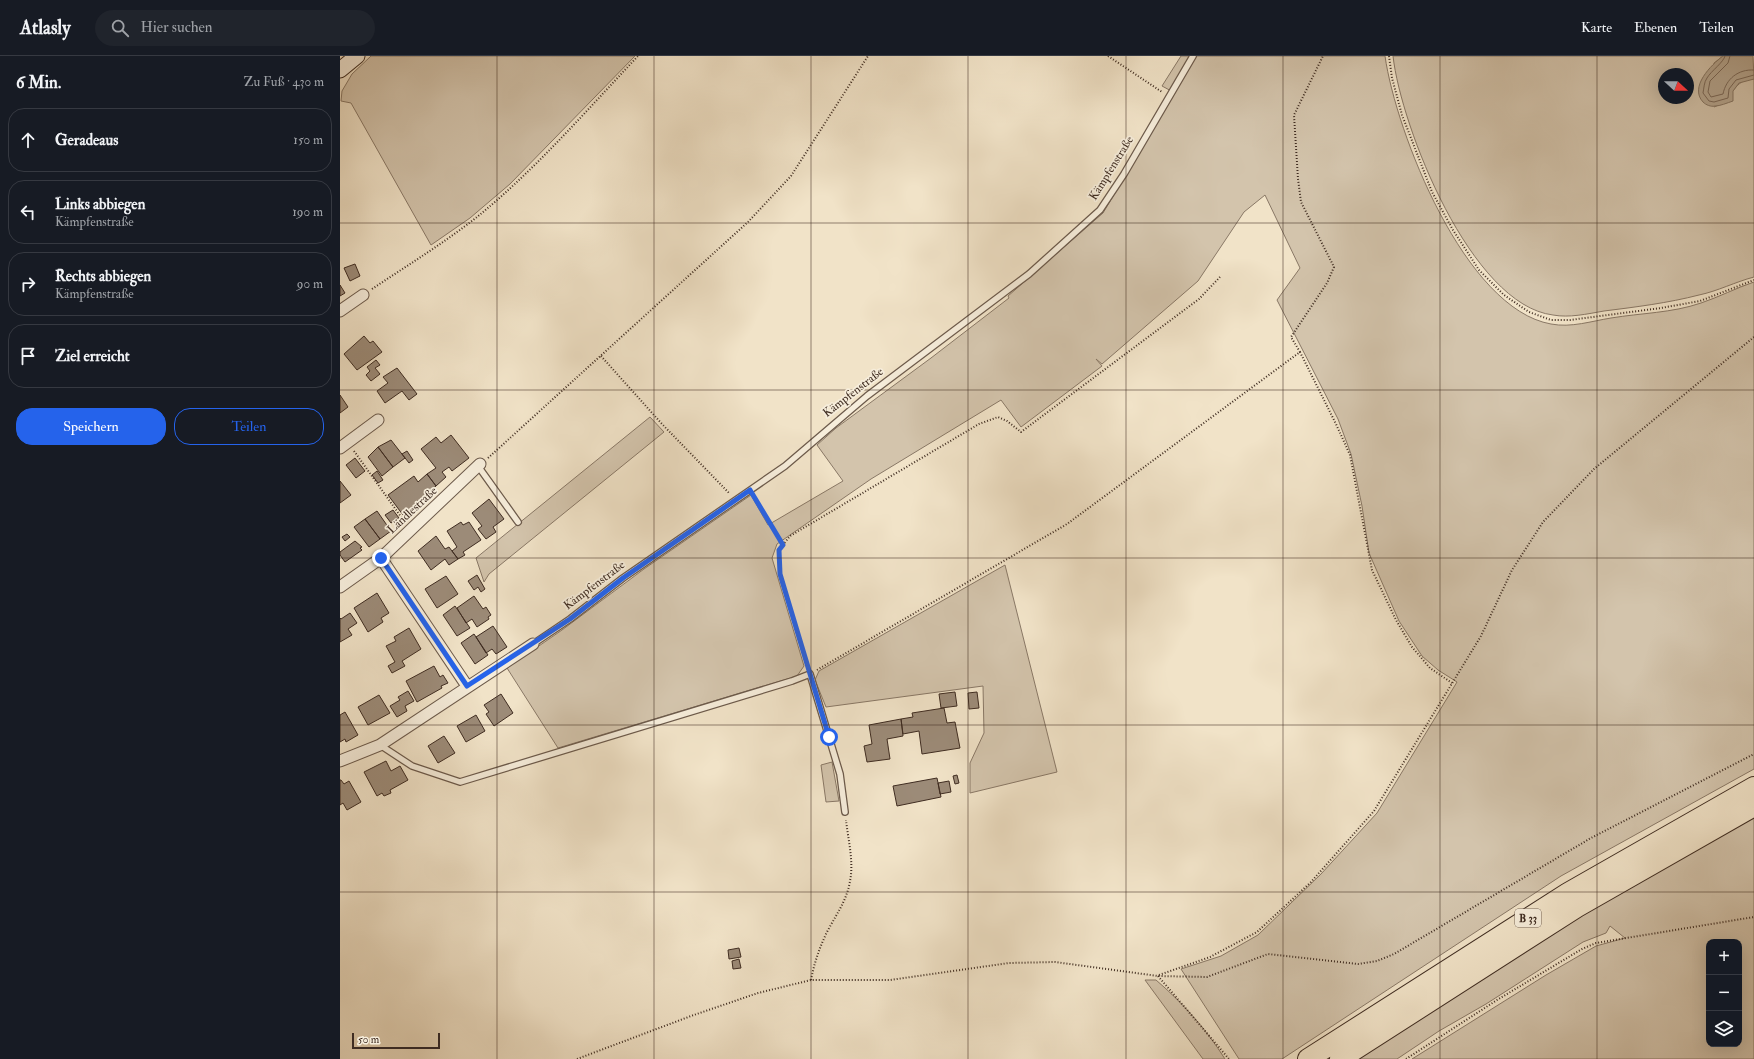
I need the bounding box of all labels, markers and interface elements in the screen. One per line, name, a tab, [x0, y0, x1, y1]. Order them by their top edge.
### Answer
search box	[95, 10, 375, 46]
text: Atlasly	[20, 16, 71, 40]
icon: search	[109, 17, 131, 39]
text: Hier suchen	[141, 18, 213, 37]
text: Karte	[1581, 19, 1612, 36]
text: Ebenen	[1634, 19, 1677, 36]
text: Teilen	[1699, 19, 1734, 36]
north arrow	[1658, 68, 1694, 104]
text: 6 Min.	[16, 72, 61, 93]
text: Zu Fuß · 430 m	[244, 74, 324, 90]
icon: ahead	[17, 129, 39, 151]
text: Geradeaus	[55, 131, 118, 150]
text: 150 m	[293, 132, 323, 148]
street label: Kämpfenstraße	[1086, 134, 1137, 203]
text: Links abbiegen	[55, 195, 145, 214]
icon: left	[17, 201, 39, 223]
text: 190 m	[292, 204, 323, 220]
text: Kämpfenstraße	[55, 214, 134, 230]
text: Rechts abbiegen	[55, 267, 151, 286]
icon: right	[17, 273, 39, 295]
text: 90 m	[297, 276, 323, 292]
text: Kämpfenstraße	[55, 286, 134, 302]
icon: arrive	[17, 345, 39, 367]
text: Ziel erreicht	[55, 347, 130, 366]
street label: Kämpfenstraße	[820, 364, 887, 421]
button: Speichern	[16, 408, 166, 445]
button: Teilen	[174, 408, 324, 445]
street label: Ländlestraße	[384, 484, 440, 537]
route end	[372, 549, 390, 567]
street label: Kämpfenstraße	[561, 558, 628, 613]
route start	[820, 728, 838, 746]
road number: B 33	[1515, 909, 1541, 927]
map controls	[1706, 939, 1742, 1047]
button: +	[1706, 939, 1742, 975]
button: −	[1706, 975, 1742, 1011]
button: layers	[1706, 1011, 1742, 1047]
scale bar	[352, 1031, 440, 1050]
text: 50 m	[358, 1033, 379, 1046]

